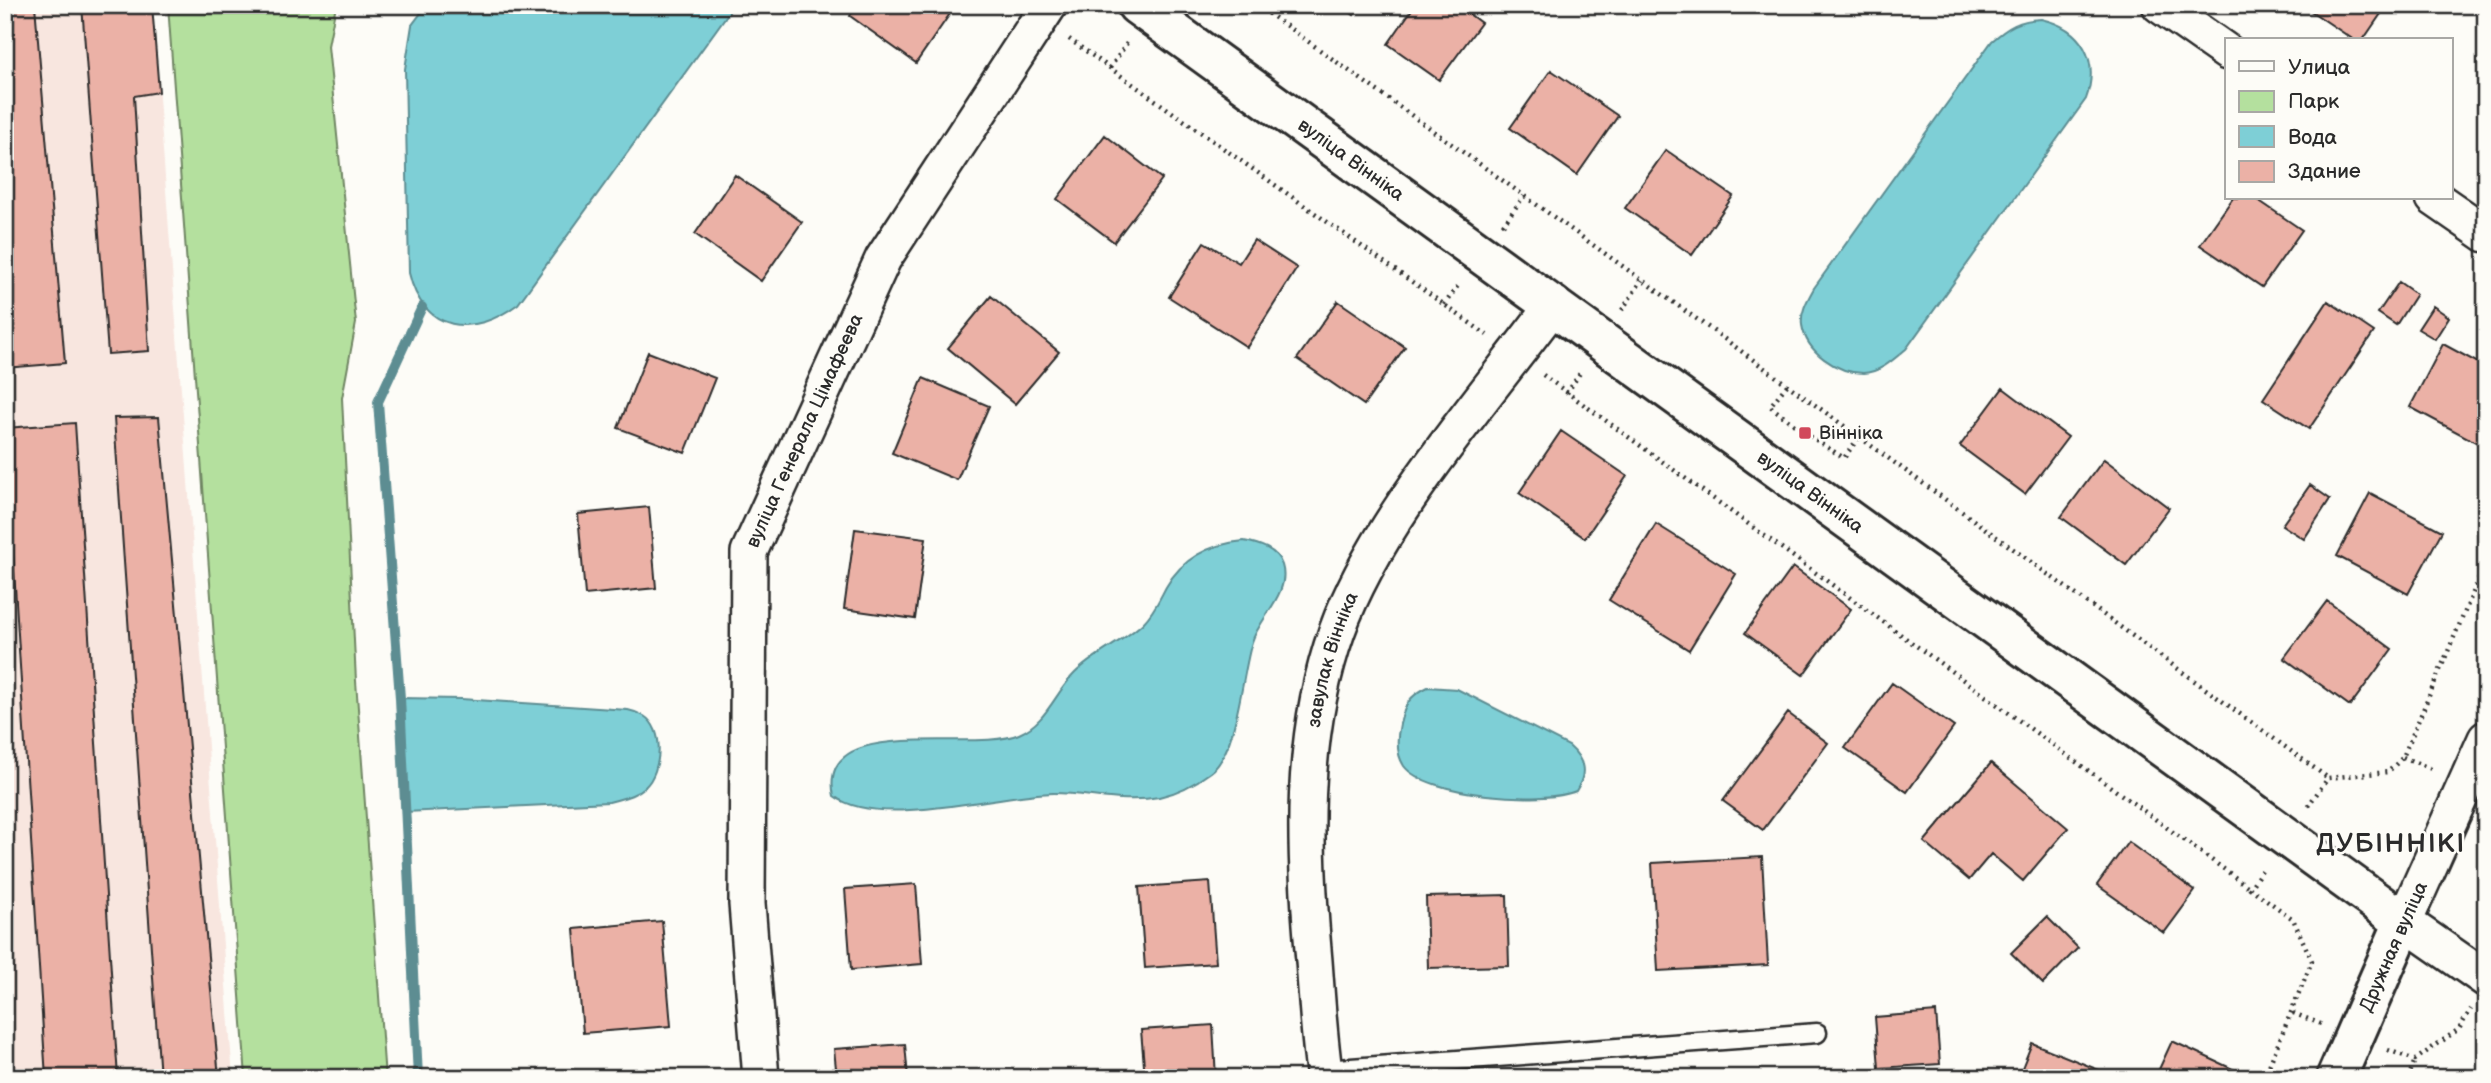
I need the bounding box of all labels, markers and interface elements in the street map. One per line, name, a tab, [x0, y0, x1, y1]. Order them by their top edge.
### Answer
legend	[2225, 38, 2452, 200]
text: Улица	[2288, 55, 2351, 80]
text: Парк	[2288, 89, 2339, 114]
street label: вуліца Вінніка	[1293, 114, 1409, 206]
text: Вода	[2288, 125, 2337, 150]
text: Здание	[2288, 159, 2361, 184]
street label: вуліца Генерала Цімафеева	[741, 310, 868, 551]
place label: Вінніка	[1819, 422, 1883, 445]
marker: Вінніка	[1797, 425, 1813, 441]
street label: вуліца Вінніка	[1752, 446, 1868, 538]
street label: завулак Вінніка	[1302, 588, 1363, 729]
district label: ДУБІННІКІ	[2316, 829, 2466, 860]
street label: Дружная вуліца	[2355, 878, 2433, 1016]

